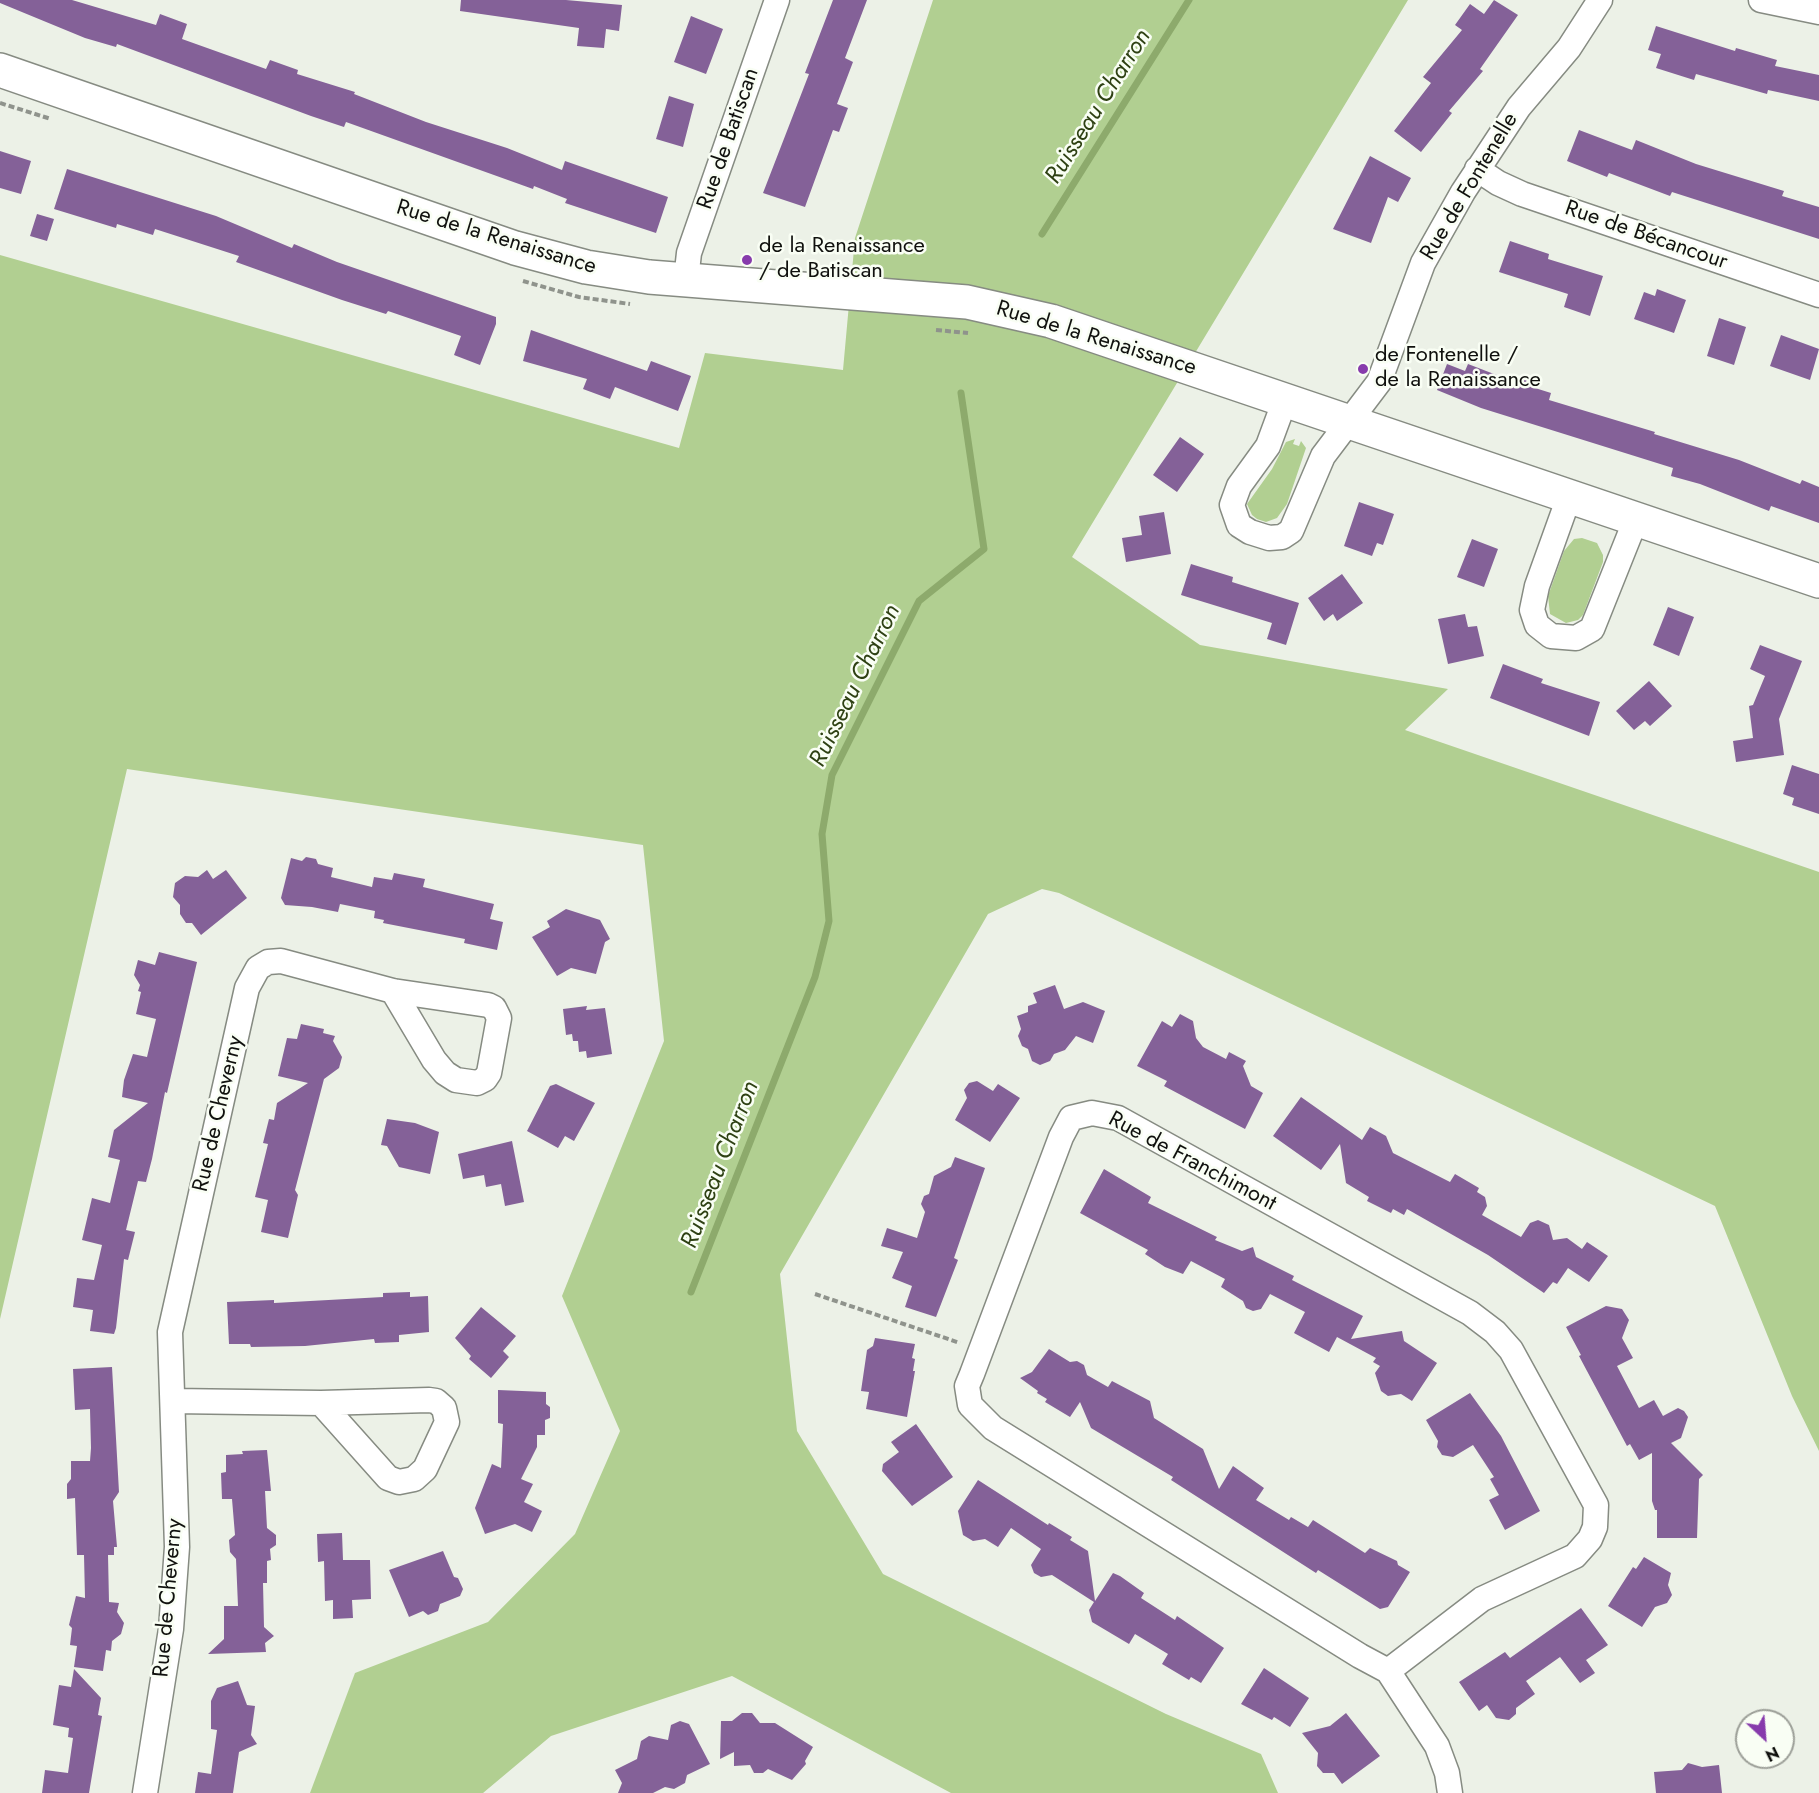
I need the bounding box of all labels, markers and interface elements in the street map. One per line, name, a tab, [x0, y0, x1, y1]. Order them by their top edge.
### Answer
water label: Ruisseau Charron	[1040, 24, 1158, 190]
street label: Rue de Batiscan	[692, 65, 766, 213]
street label: Rue de Fontenelle	[1416, 109, 1524, 265]
street label: Rue de la Renaissance	[393, 195, 599, 281]
street label: Rue de Bécancour	[1561, 196, 1731, 276]
place label: de la Renaissance / de Batiscan	[759, 234, 925, 286]
marker: de la Renaissance / de Batiscan	[740, 253, 754, 267]
street label: Rue de la Renaissance	[993, 296, 1199, 382]
place label: de Fontenelle / de la Renaissance	[1375, 343, 1541, 394]
marker: de Fontenelle / de la Renaissance	[1356, 362, 1370, 376]
water label: Ruisseau Charron	[804, 600, 908, 772]
street label: Rue de Cheverny	[188, 1033, 250, 1195]
water label: Ruisseau Charron	[676, 1077, 766, 1253]
street label: Rue de Franchimont	[1104, 1107, 1280, 1217]
street label: Rue de Cheverny	[149, 1518, 189, 1678]
north arrow	[1735, 1709, 1795, 1769]
text: N	[1761, 1741, 1783, 1767]

